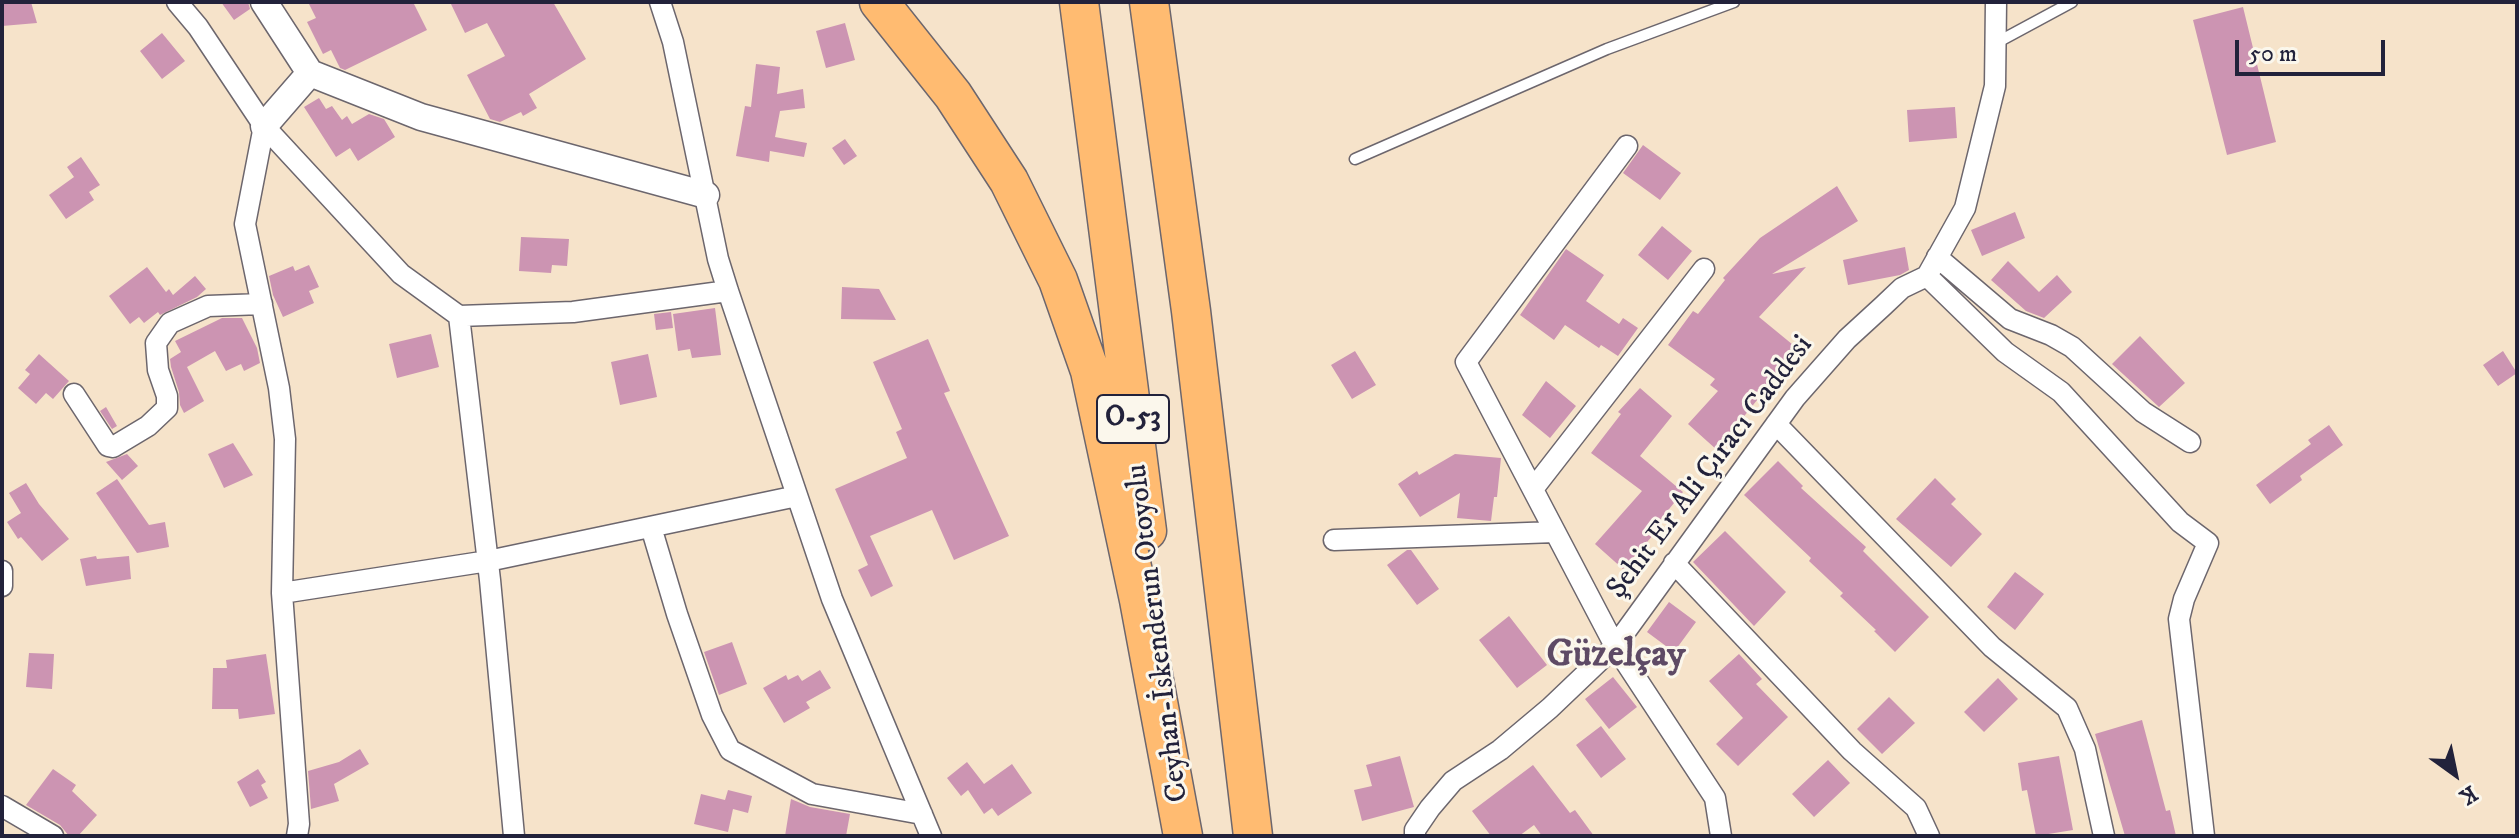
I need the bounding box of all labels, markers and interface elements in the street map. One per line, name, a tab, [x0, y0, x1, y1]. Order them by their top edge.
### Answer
scale bar	[2239, 24, 2389, 74]
text: 50 m	[2249, 39, 2297, 69]
street label: Şehit Er Ali Çıracı Caddesi	[1600, 329, 1822, 607]
road number: O-53	[1097, 395, 1169, 443]
street label: Ceyhan-İskenderun Otoyolu	[1120, 462, 1198, 804]
district label: Güzelçay	[1547, 634, 1685, 680]
north arrow	[2415, 734, 2495, 814]
text: K	[2455, 779, 2482, 810]

